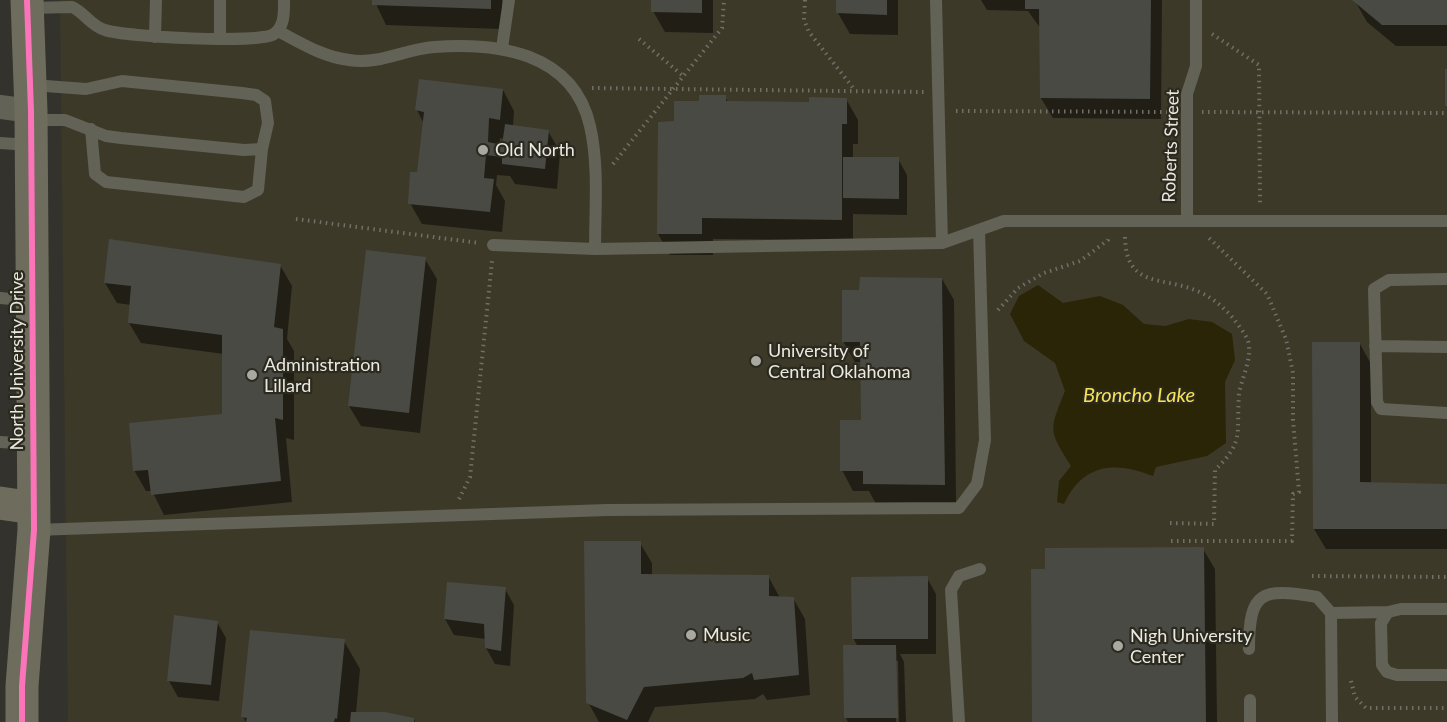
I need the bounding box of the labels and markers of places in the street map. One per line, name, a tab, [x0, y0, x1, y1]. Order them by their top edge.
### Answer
place label: Old North	[495, 139, 575, 161]
marker: Old North	[476, 143, 490, 157]
place label: University of Central Oklahoma	[768, 340, 911, 382]
place label: Administration Lillard	[264, 354, 380, 397]
marker: University of Central Oklahoma	[749, 354, 763, 368]
marker: Administration Lillard	[245, 368, 259, 382]
place label: Music	[703, 624, 750, 646]
place label: Nigh University Center	[1130, 625, 1252, 668]
marker: Music	[684, 628, 698, 642]
marker: Nigh University Center	[1111, 639, 1125, 653]

